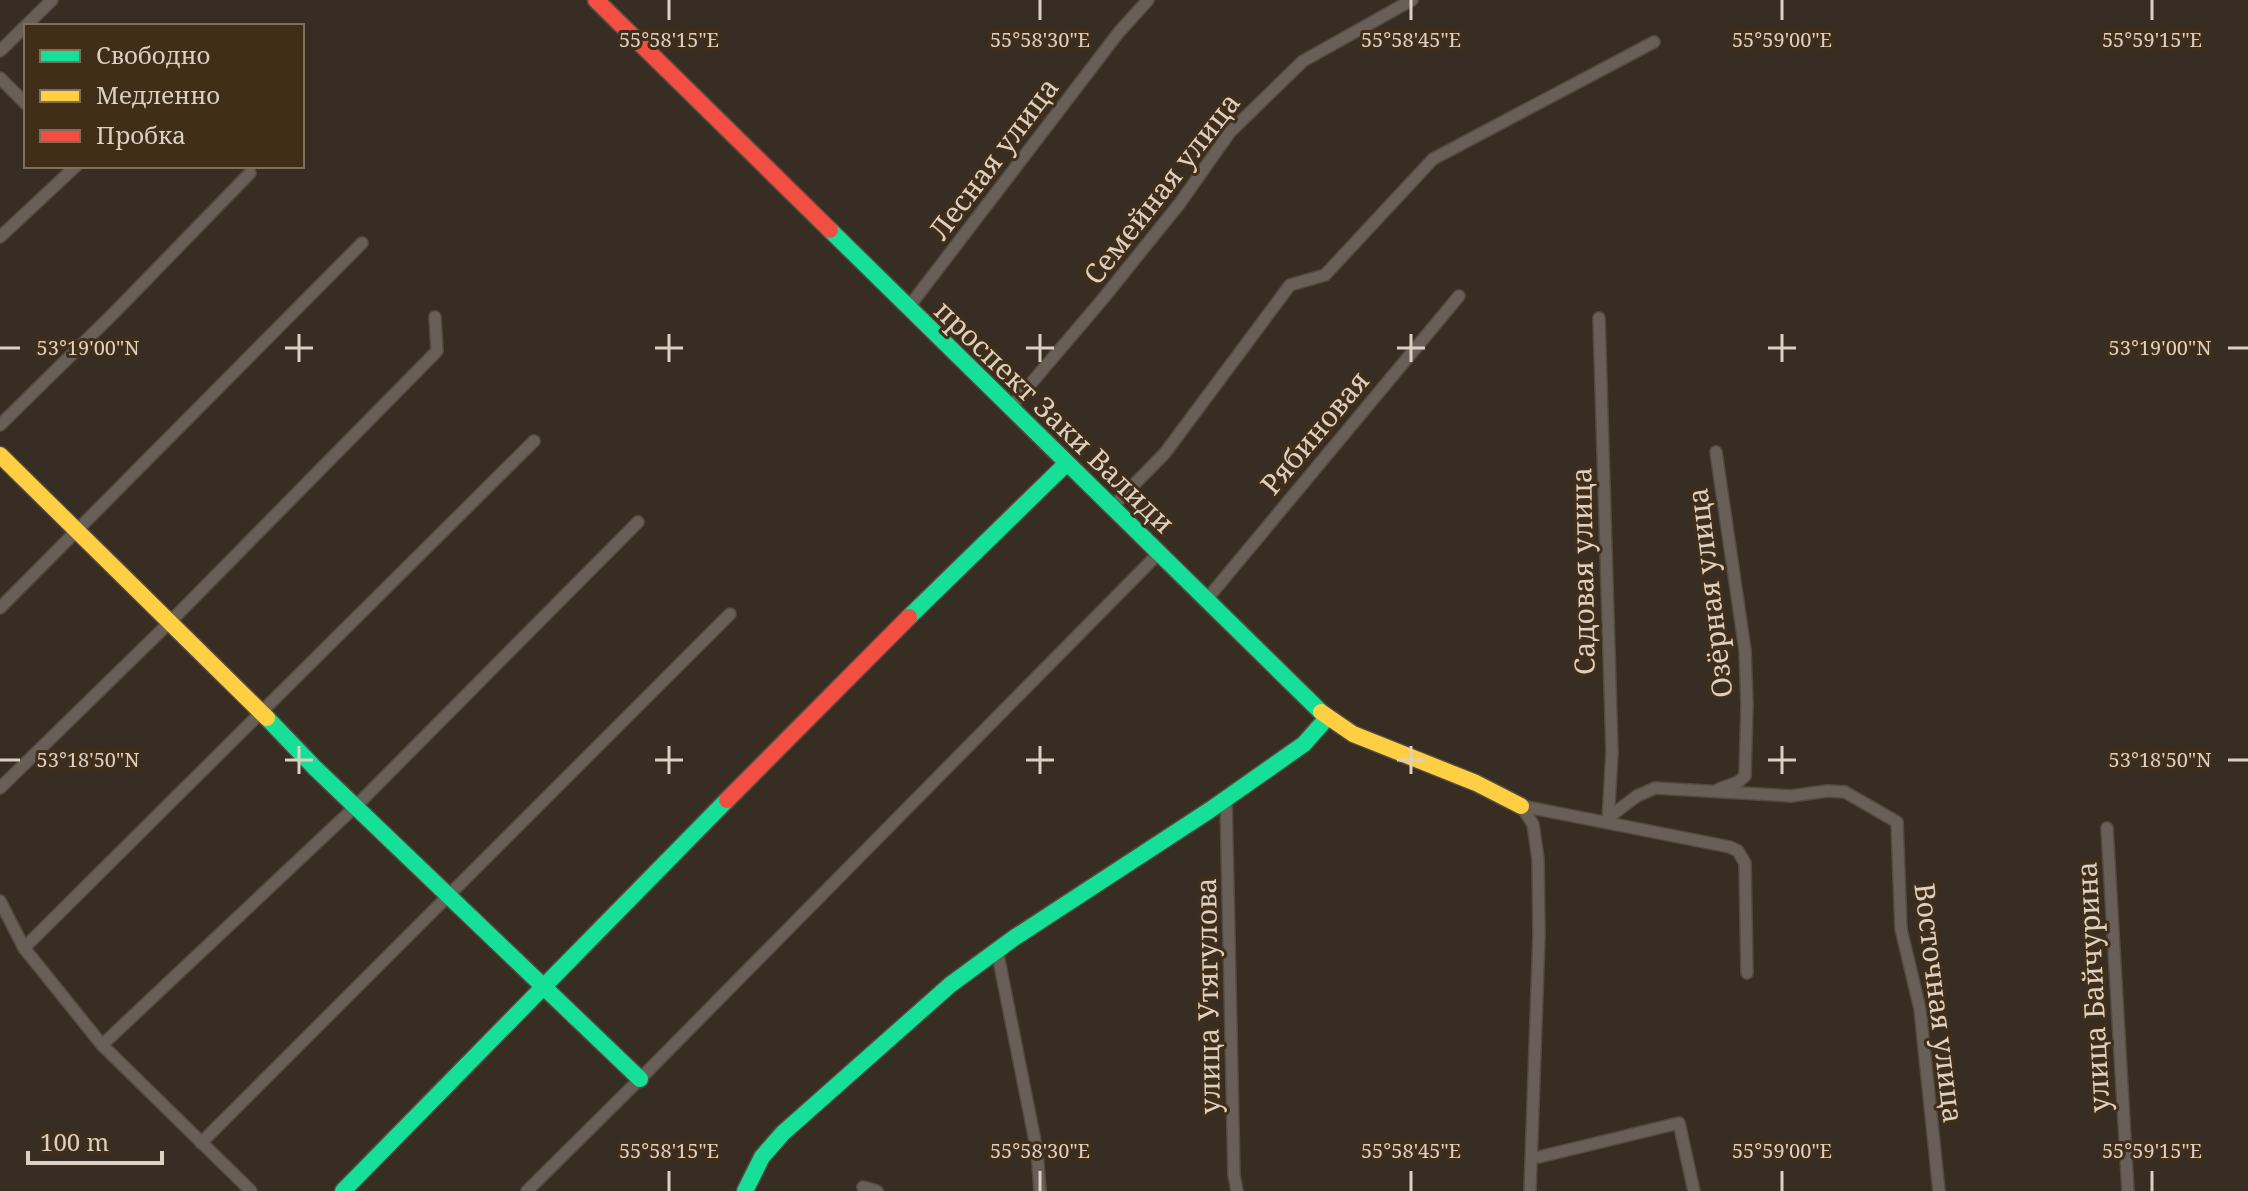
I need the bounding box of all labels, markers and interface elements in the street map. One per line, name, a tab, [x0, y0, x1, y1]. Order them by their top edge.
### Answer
legend	[24, 24, 304, 168]
text: 55°58'15"E	[619, 26, 719, 53]
text: 55°58'30"E	[990, 26, 1090, 53]
text: 55°58'45"E	[1361, 26, 1461, 53]
text: 55°59'00"E	[1732, 26, 1832, 53]
text: 55°59'15"E	[2102, 26, 2202, 53]
text: Свободно	[96, 38, 210, 71]
street label: Лесная улица	[920, 69, 1066, 247]
text: Медленно	[96, 78, 220, 111]
street label: Семейная улица	[1074, 84, 1248, 292]
text: Пробка	[96, 118, 186, 151]
street label: проспект Заки Валиди	[927, 291, 1183, 541]
text: 53°19'00"N	[37, 334, 139, 361]
text: 53°19'00"N	[2109, 334, 2211, 361]
street label: Рябиновая	[1251, 362, 1377, 502]
street label: Садовая улица	[1561, 467, 1603, 675]
street label: Озёрная улица	[1677, 486, 1741, 700]
text: 53°18'50"N	[37, 746, 139, 773]
text: 53°18'50"N	[2109, 746, 2211, 773]
street label: улица Байчурина	[2066, 861, 2118, 1113]
street label: улица Утягулова	[1186, 877, 1228, 1115]
street label: Восточная улица	[1906, 881, 1974, 1125]
scale bar	[28, 1115, 162, 1165]
text: 100 m	[40, 1125, 109, 1158]
text: 55°58'15"E	[619, 1137, 719, 1164]
text: 55°58'30"E	[990, 1137, 1090, 1164]
text: 55°58'45"E	[1361, 1137, 1461, 1164]
text: 55°59'00"E	[1732, 1137, 1832, 1164]
text: 55°59'15"E	[2102, 1137, 2202, 1164]

